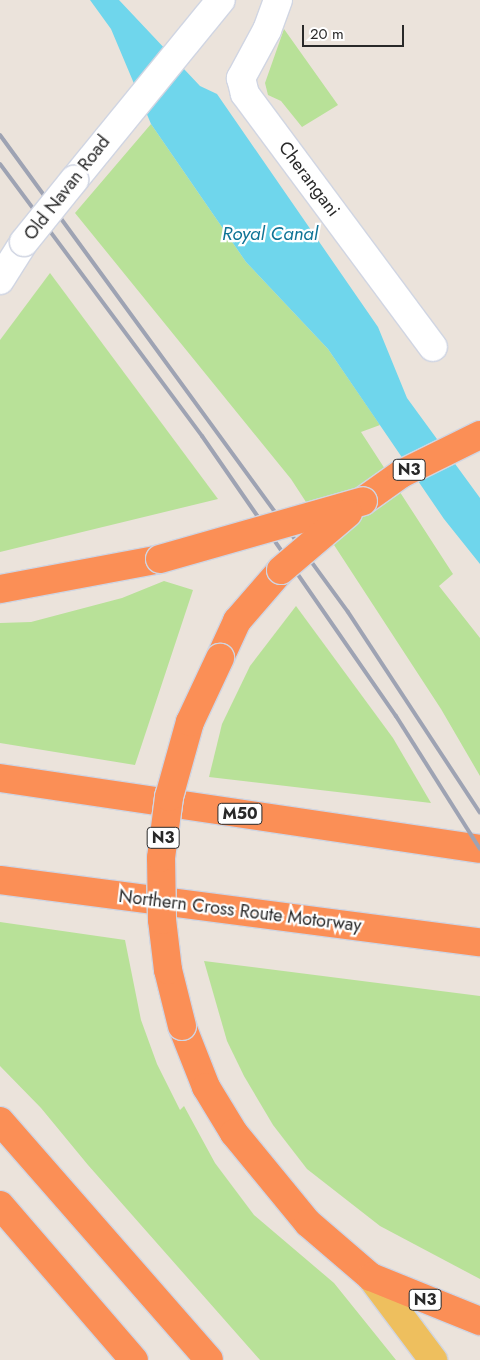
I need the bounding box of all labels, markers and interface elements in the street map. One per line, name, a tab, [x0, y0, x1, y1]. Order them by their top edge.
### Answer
scale bar	[305, 15, 408, 47]
text: 20 m	[310, 23, 344, 45]
street label: Old Navan Road	[19, 131, 115, 245]
street label: Cherangani	[274, 137, 344, 221]
water label: Royal Canal	[222, 223, 318, 245]
road number: N3	[392, 456, 426, 484]
road number: M50	[216, 801, 264, 828]
road number: N3	[146, 824, 180, 851]
street label: Northern Cross Route Motorway	[117, 885, 363, 937]
road number: N3	[408, 1286, 442, 1314]

